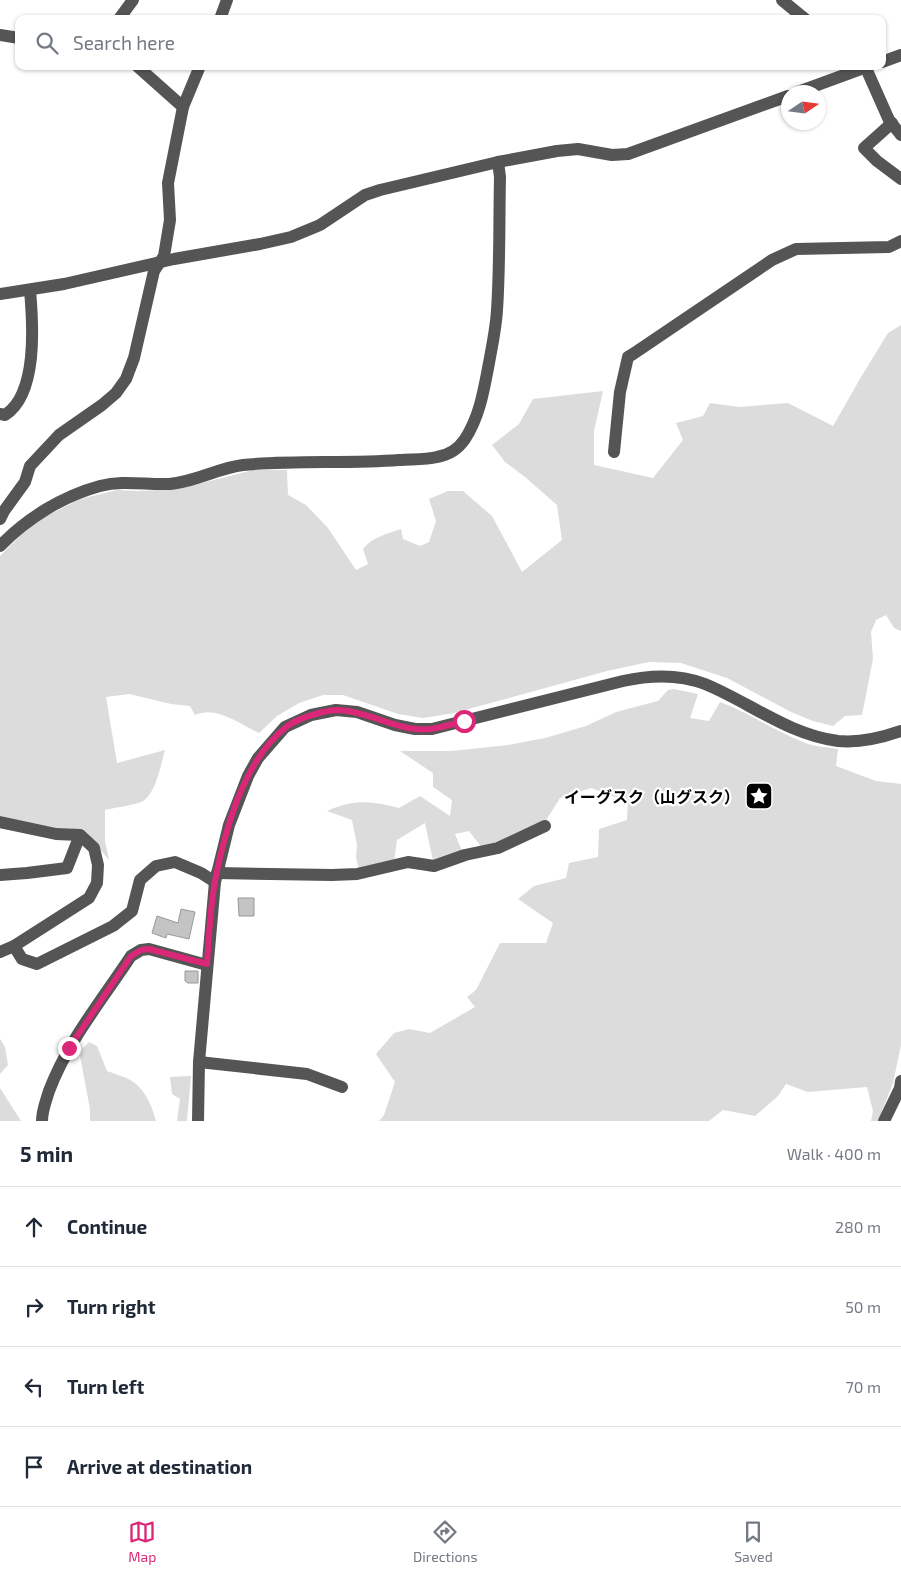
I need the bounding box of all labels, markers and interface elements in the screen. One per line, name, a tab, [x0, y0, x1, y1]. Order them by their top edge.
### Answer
search box	[15, 15, 886, 70]
icon: search	[33, 29, 61, 57]
text: Search here	[73, 31, 175, 54]
north arrow	[781, 85, 826, 130]
route start	[453, 710, 476, 733]
place icon: イーグスク（山グスク）	[744, 781, 774, 811]
place label: イーグスク（山グスク）	[564, 787, 740, 806]
route end	[58, 1037, 81, 1060]
text: 5 min	[20, 1141, 73, 1166]
text: Walk · 400 m	[787, 1144, 881, 1163]
icon: ahead	[20, 1213, 48, 1241]
text: Continue	[67, 1215, 147, 1238]
text: 280 m	[835, 1217, 881, 1236]
icon: right	[20, 1293, 48, 1321]
text: Turn right	[67, 1295, 155, 1318]
text: 50 m	[845, 1297, 881, 1316]
icon: left	[20, 1373, 48, 1401]
text: Turn left	[67, 1375, 144, 1398]
text: 70 m	[846, 1377, 881, 1396]
icon: arrive	[20, 1453, 48, 1481]
text: Arrive at destination	[67, 1455, 252, 1478]
tab: Map	[128, 1518, 156, 1565]
tab: Directions	[413, 1518, 478, 1565]
tab: Saved	[734, 1518, 773, 1565]

